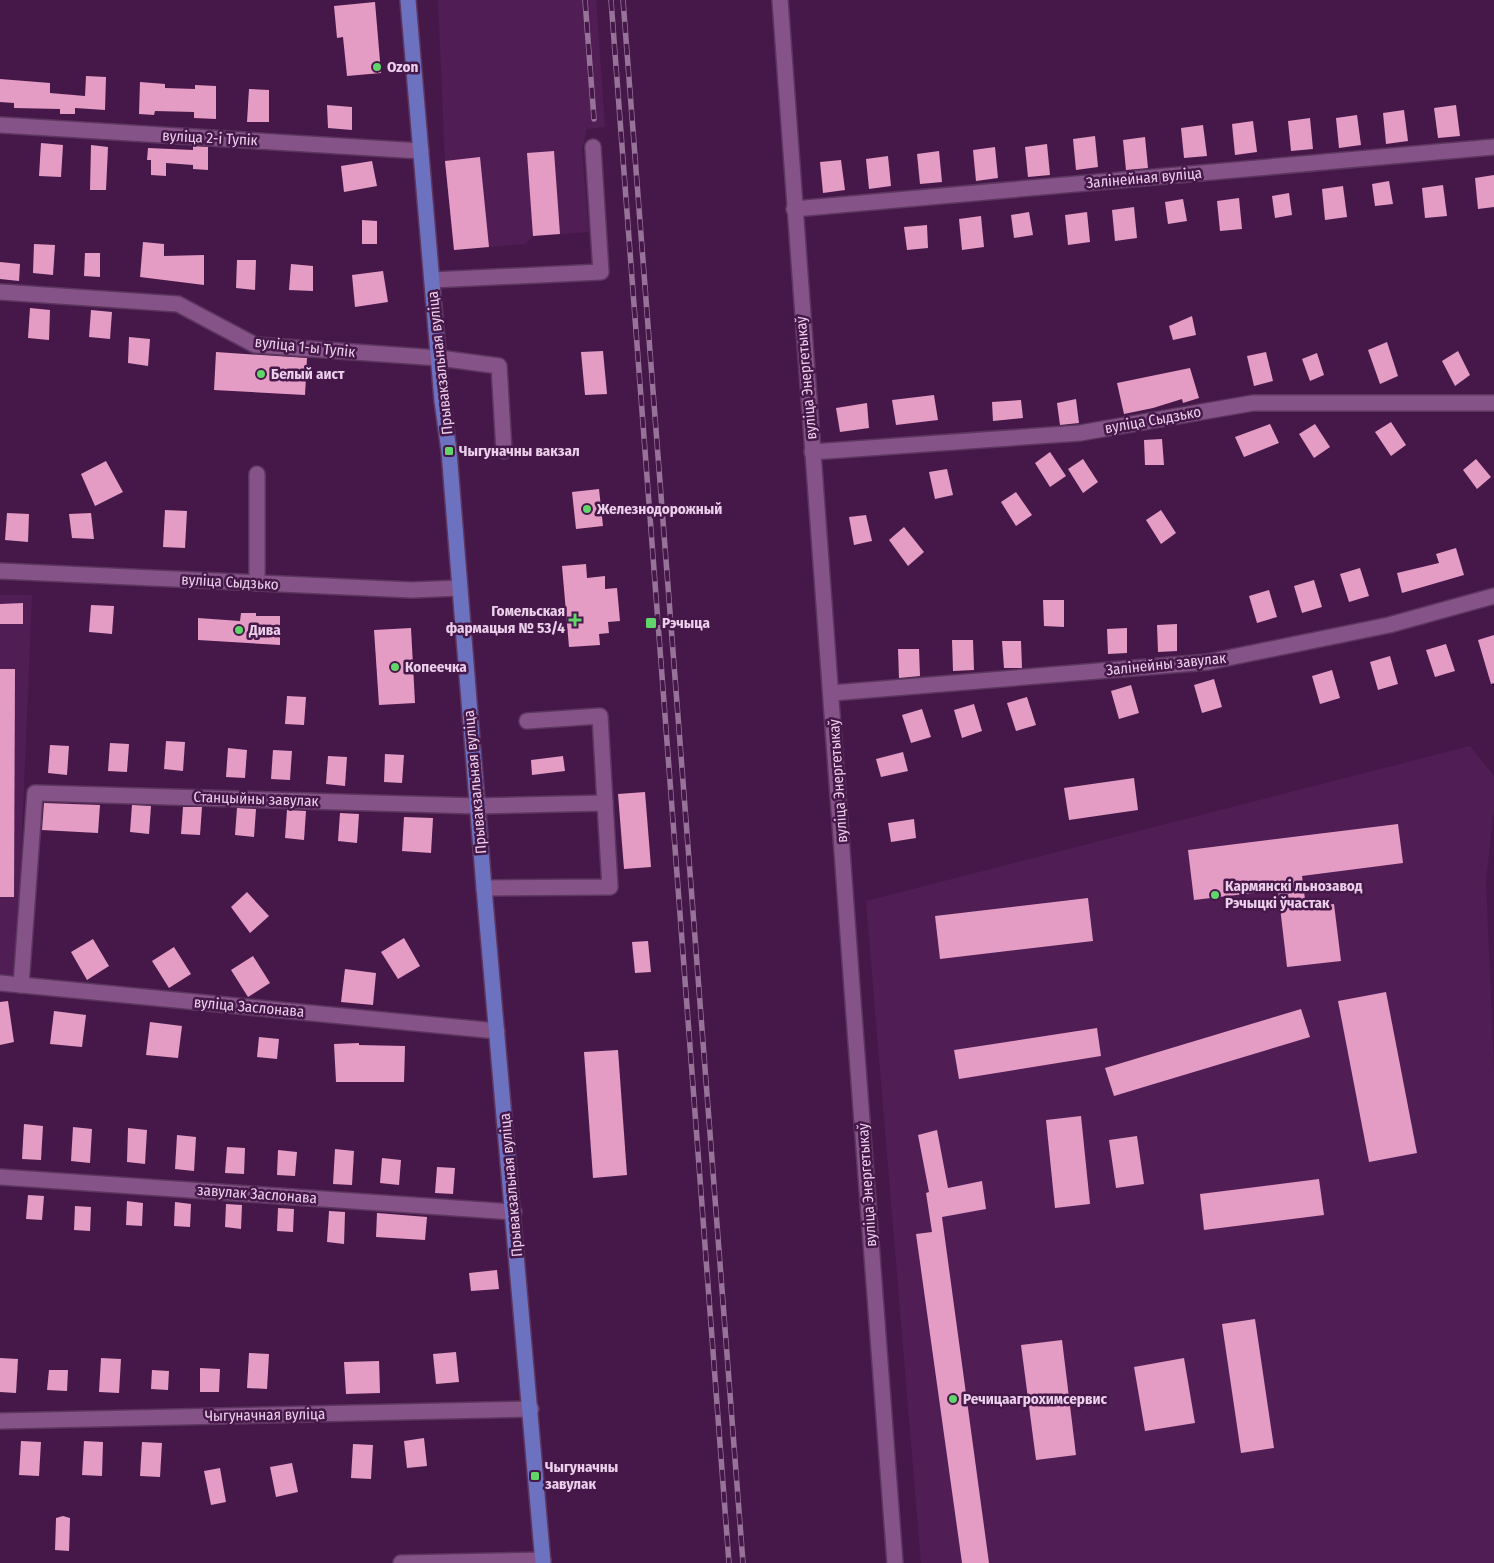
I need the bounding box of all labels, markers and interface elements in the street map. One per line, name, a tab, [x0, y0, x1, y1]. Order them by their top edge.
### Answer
place label: Ozon	[387, 58, 418, 76]
marker: Ozon	[371, 61, 383, 73]
street label: вуліца 2-і Тупік	[162, 127, 258, 149]
street label: Залінейная вуліца	[1085, 164, 1203, 192]
street label: Прывакзальная вуліца	[424, 290, 456, 436]
street label: вуліца Энергетыкаў	[792, 315, 820, 441]
street label: вуліца 1-ы Тупік	[254, 333, 356, 361]
place label: Белый аист	[271, 365, 345, 383]
marker: Белый аист	[255, 368, 267, 380]
street label: вуліца Сыдзько	[1103, 403, 1203, 437]
place label: Чыгуначны вакзал	[459, 442, 580, 460]
marker: Чыгуначны вакзал	[443, 445, 455, 457]
place label: Железнодорожный	[596, 500, 722, 518]
marker: Железнодорожный	[581, 503, 593, 515]
street label: вуліца Сыдзько	[181, 570, 279, 594]
place label: Гомельская фармацыя № 53/4	[446, 602, 565, 637]
marker: Гомельская фармацыя № 53/4	[569, 614, 581, 626]
place label: Рэчыца	[662, 614, 710, 632]
marker: Рэчыца	[644, 616, 658, 630]
place label: Дива	[248, 621, 281, 639]
marker: Дива	[233, 624, 245, 636]
street label: Залінейны завулак	[1105, 649, 1227, 679]
place label: Копеечка	[405, 658, 467, 676]
marker: Копеечка	[389, 661, 401, 673]
street label: Прывакзальная вуліца	[460, 709, 490, 855]
street label: вуліца Энергетыкаў	[825, 718, 851, 843]
street label: Станцыйны завулак	[193, 788, 319, 810]
place label: Кармянскі льнозавод Рэчыцкі ўчастак	[1225, 877, 1363, 912]
marker: Кармянскі льнозавод Рэчыцкі ўчастак	[1209, 889, 1221, 901]
street label: вуліца Заслонава	[193, 993, 305, 1021]
street label: Прывакзальная вуліца	[496, 1112, 526, 1258]
street label: вуліца Энергетыкаў	[854, 1122, 880, 1247]
street label: завулак Заслонава	[197, 1181, 317, 1207]
place label: Речицаагрохимсервис	[963, 1390, 1108, 1408]
marker: Речицаагрохимсервис	[947, 1393, 959, 1405]
street label: Чыгуначная вуліца	[205, 1405, 325, 1425]
place label: Чыгуначны завулак	[545, 1458, 618, 1493]
marker: Чыгуначны завулак	[529, 1470, 541, 1482]

